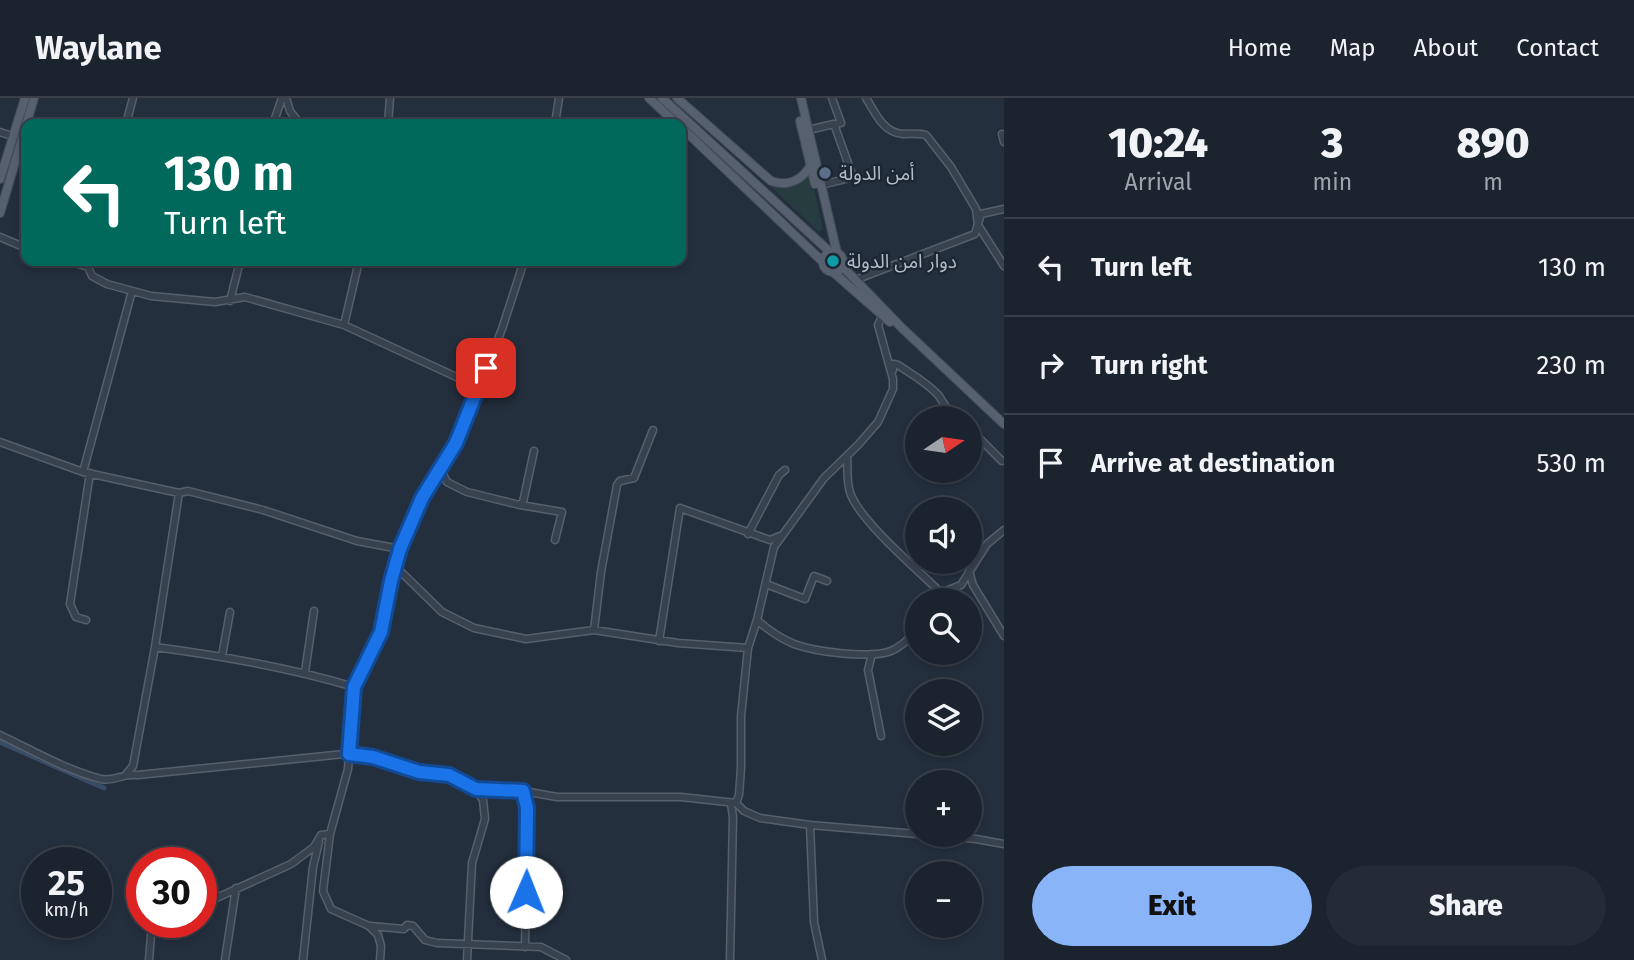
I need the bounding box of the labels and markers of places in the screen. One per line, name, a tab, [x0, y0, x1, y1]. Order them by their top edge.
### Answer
place label: أمن الدولة	[839, 162, 915, 185]
marker: أمن الدولة	[817, 165, 833, 181]
place label: دوار امن الدولة	[847, 250, 957, 273]
marker: دوار امن الدولة	[825, 253, 841, 269]
pin	[456, 338, 516, 398]

